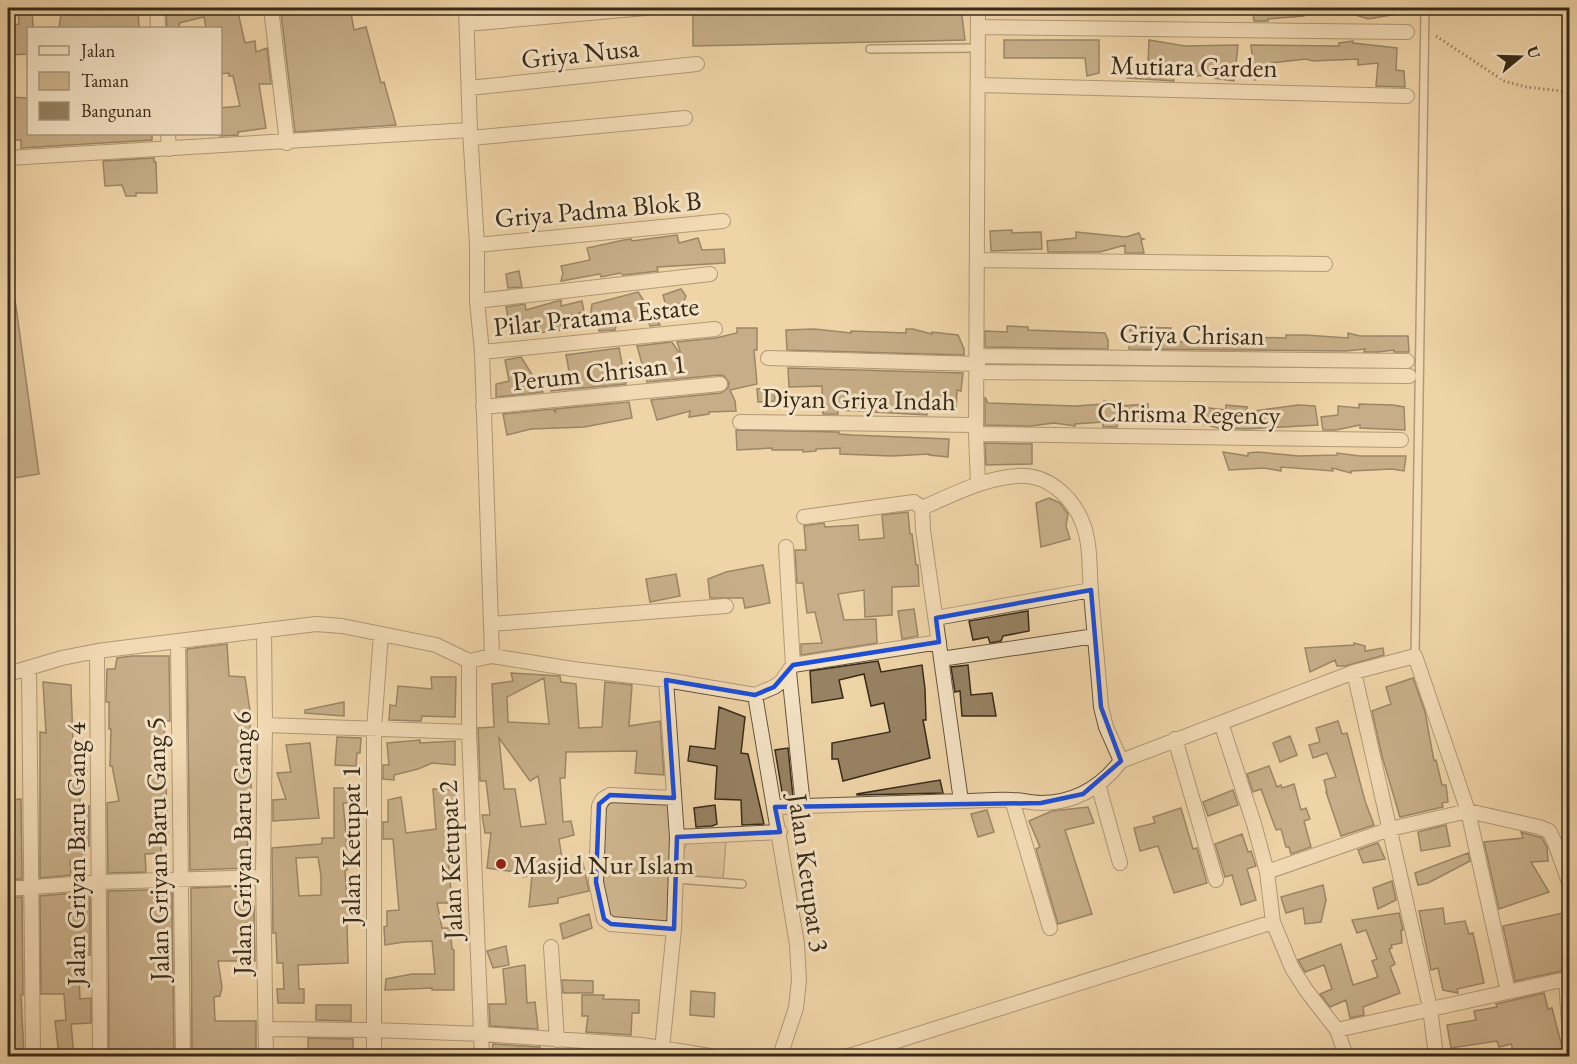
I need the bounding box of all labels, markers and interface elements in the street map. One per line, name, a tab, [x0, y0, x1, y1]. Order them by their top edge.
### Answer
legend	[27, 27, 222, 135]
north arrow	[1490, 27, 1550, 87]
street label: Griya Nusa	[519, 29, 641, 77]
text: Jalan	[79, 39, 116, 62]
text: U	[1522, 43, 1546, 61]
street label: Mutiara Garden	[1110, 47, 1278, 85]
text: Taman	[81, 69, 130, 92]
text: Bangunan	[81, 99, 152, 122]
street label: Griya Padma Blok B	[493, 183, 703, 235]
street label: Pilar Pratama Estate	[491, 288, 701, 344]
street label: Griya Chrisan	[1119, 315, 1265, 353]
street label: Perum Chrisan 1	[510, 345, 688, 399]
street label: Diyan Griya Indah	[762, 380, 956, 418]
street label: Chrisma Regency	[1097, 394, 1281, 432]
street label: Jalan Griyan Baru Gang 6	[224, 711, 259, 977]
street label: Jalan Griyan Baru Gang 5	[137, 717, 177, 983]
street label: Jalan Griyan Baru Gang 4	[58, 721, 93, 988]
street label: Jalan Ketupat 1	[333, 765, 368, 927]
street label: Jalan Ketupat 2	[430, 780, 470, 942]
street label: Jalan Ketupat 3	[780, 790, 837, 954]
place label: Masjid Nur Islam	[513, 847, 694, 882]
marker: Masjid Nur Islam	[494, 857, 508, 871]

